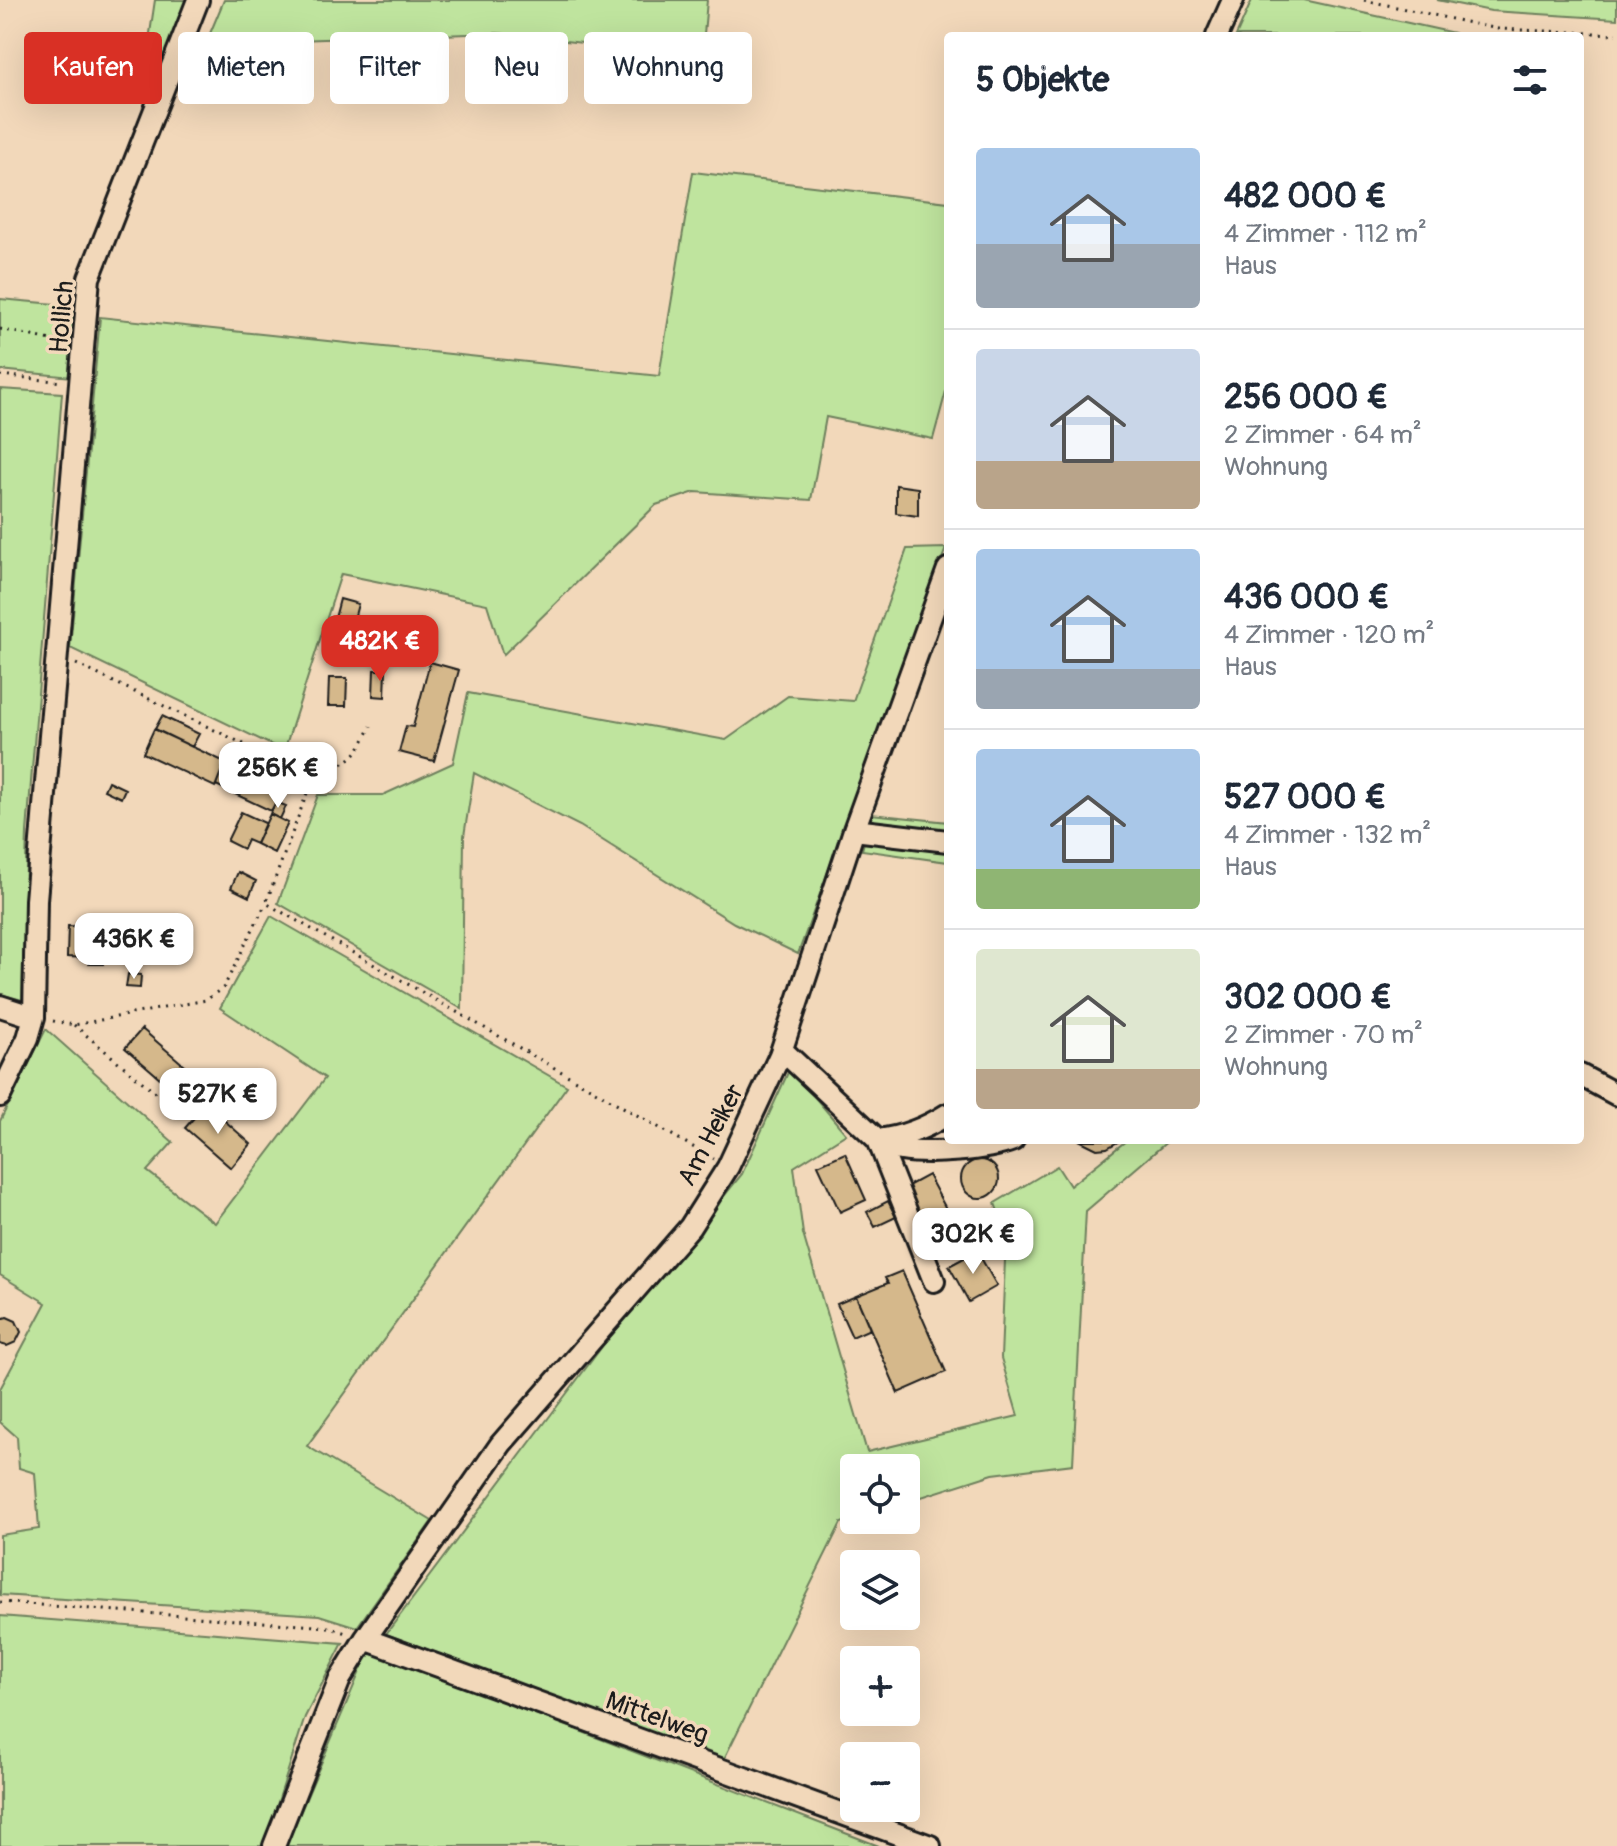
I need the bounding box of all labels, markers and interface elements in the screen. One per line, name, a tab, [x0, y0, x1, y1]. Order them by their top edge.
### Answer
chip: Kaufen	[24, 32, 162, 104]
chip: Mieten	[178, 32, 314, 104]
chip: Filter	[330, 32, 449, 104]
chip: Neu	[465, 32, 568, 104]
chip: Wohnung	[584, 32, 752, 104]
icon: filters	[1508, 58, 1552, 102]
text: 5 Objekte	[976, 59, 1109, 102]
text: 482 000 €	[1224, 175, 1387, 218]
icon: home	[1040, 180, 1136, 276]
text: 4 Zimmer · 112 m²	[1224, 218, 1427, 250]
text: Haus	[1224, 250, 1277, 282]
street label: Hollich	[43, 279, 81, 355]
text: 256 000 €	[1224, 376, 1388, 419]
icon: home	[1040, 381, 1136, 477]
text: 2 Zimmer · 64 m²	[1224, 419, 1422, 451]
text: Wohnung	[1224, 451, 1328, 483]
text: 436 000 €	[1224, 576, 1389, 619]
icon: home	[1040, 581, 1136, 677]
pin: 482K €	[315, 615, 445, 683]
text: 4 Zimmer · 120 m²	[1224, 619, 1435, 651]
text: 482K €	[339, 625, 421, 657]
text: Haus	[1224, 651, 1277, 683]
pin: 256K €	[213, 742, 343, 810]
text: 256K €	[237, 752, 319, 784]
text: 527 000 €	[1224, 776, 1386, 819]
icon: home	[1040, 781, 1136, 877]
text: 4 Zimmer · 132 m²	[1224, 819, 1431, 851]
text: Haus	[1224, 851, 1277, 883]
pin: 436K €	[69, 913, 199, 981]
text: 436K €	[92, 923, 176, 955]
text: 302 000 €	[1224, 976, 1392, 1019]
icon: home	[1040, 981, 1136, 1077]
text: 2 Zimmer · 70 m²	[1224, 1019, 1423, 1051]
text: Wohnung	[1224, 1051, 1328, 1083]
pin: 527K €	[153, 1068, 283, 1136]
text: 527K €	[178, 1078, 258, 1110]
street label: Am Heiker	[671, 1078, 751, 1191]
pin: 302K €	[908, 1208, 1038, 1276]
text: 302K €	[930, 1218, 1016, 1250]
map controls	[840, 1454, 920, 1822]
button: locate	[840, 1454, 920, 1534]
button: layers	[840, 1550, 920, 1630]
button: +	[840, 1646, 920, 1726]
street label: Mittelweg	[601, 1685, 713, 1751]
button: −	[840, 1742, 920, 1822]

